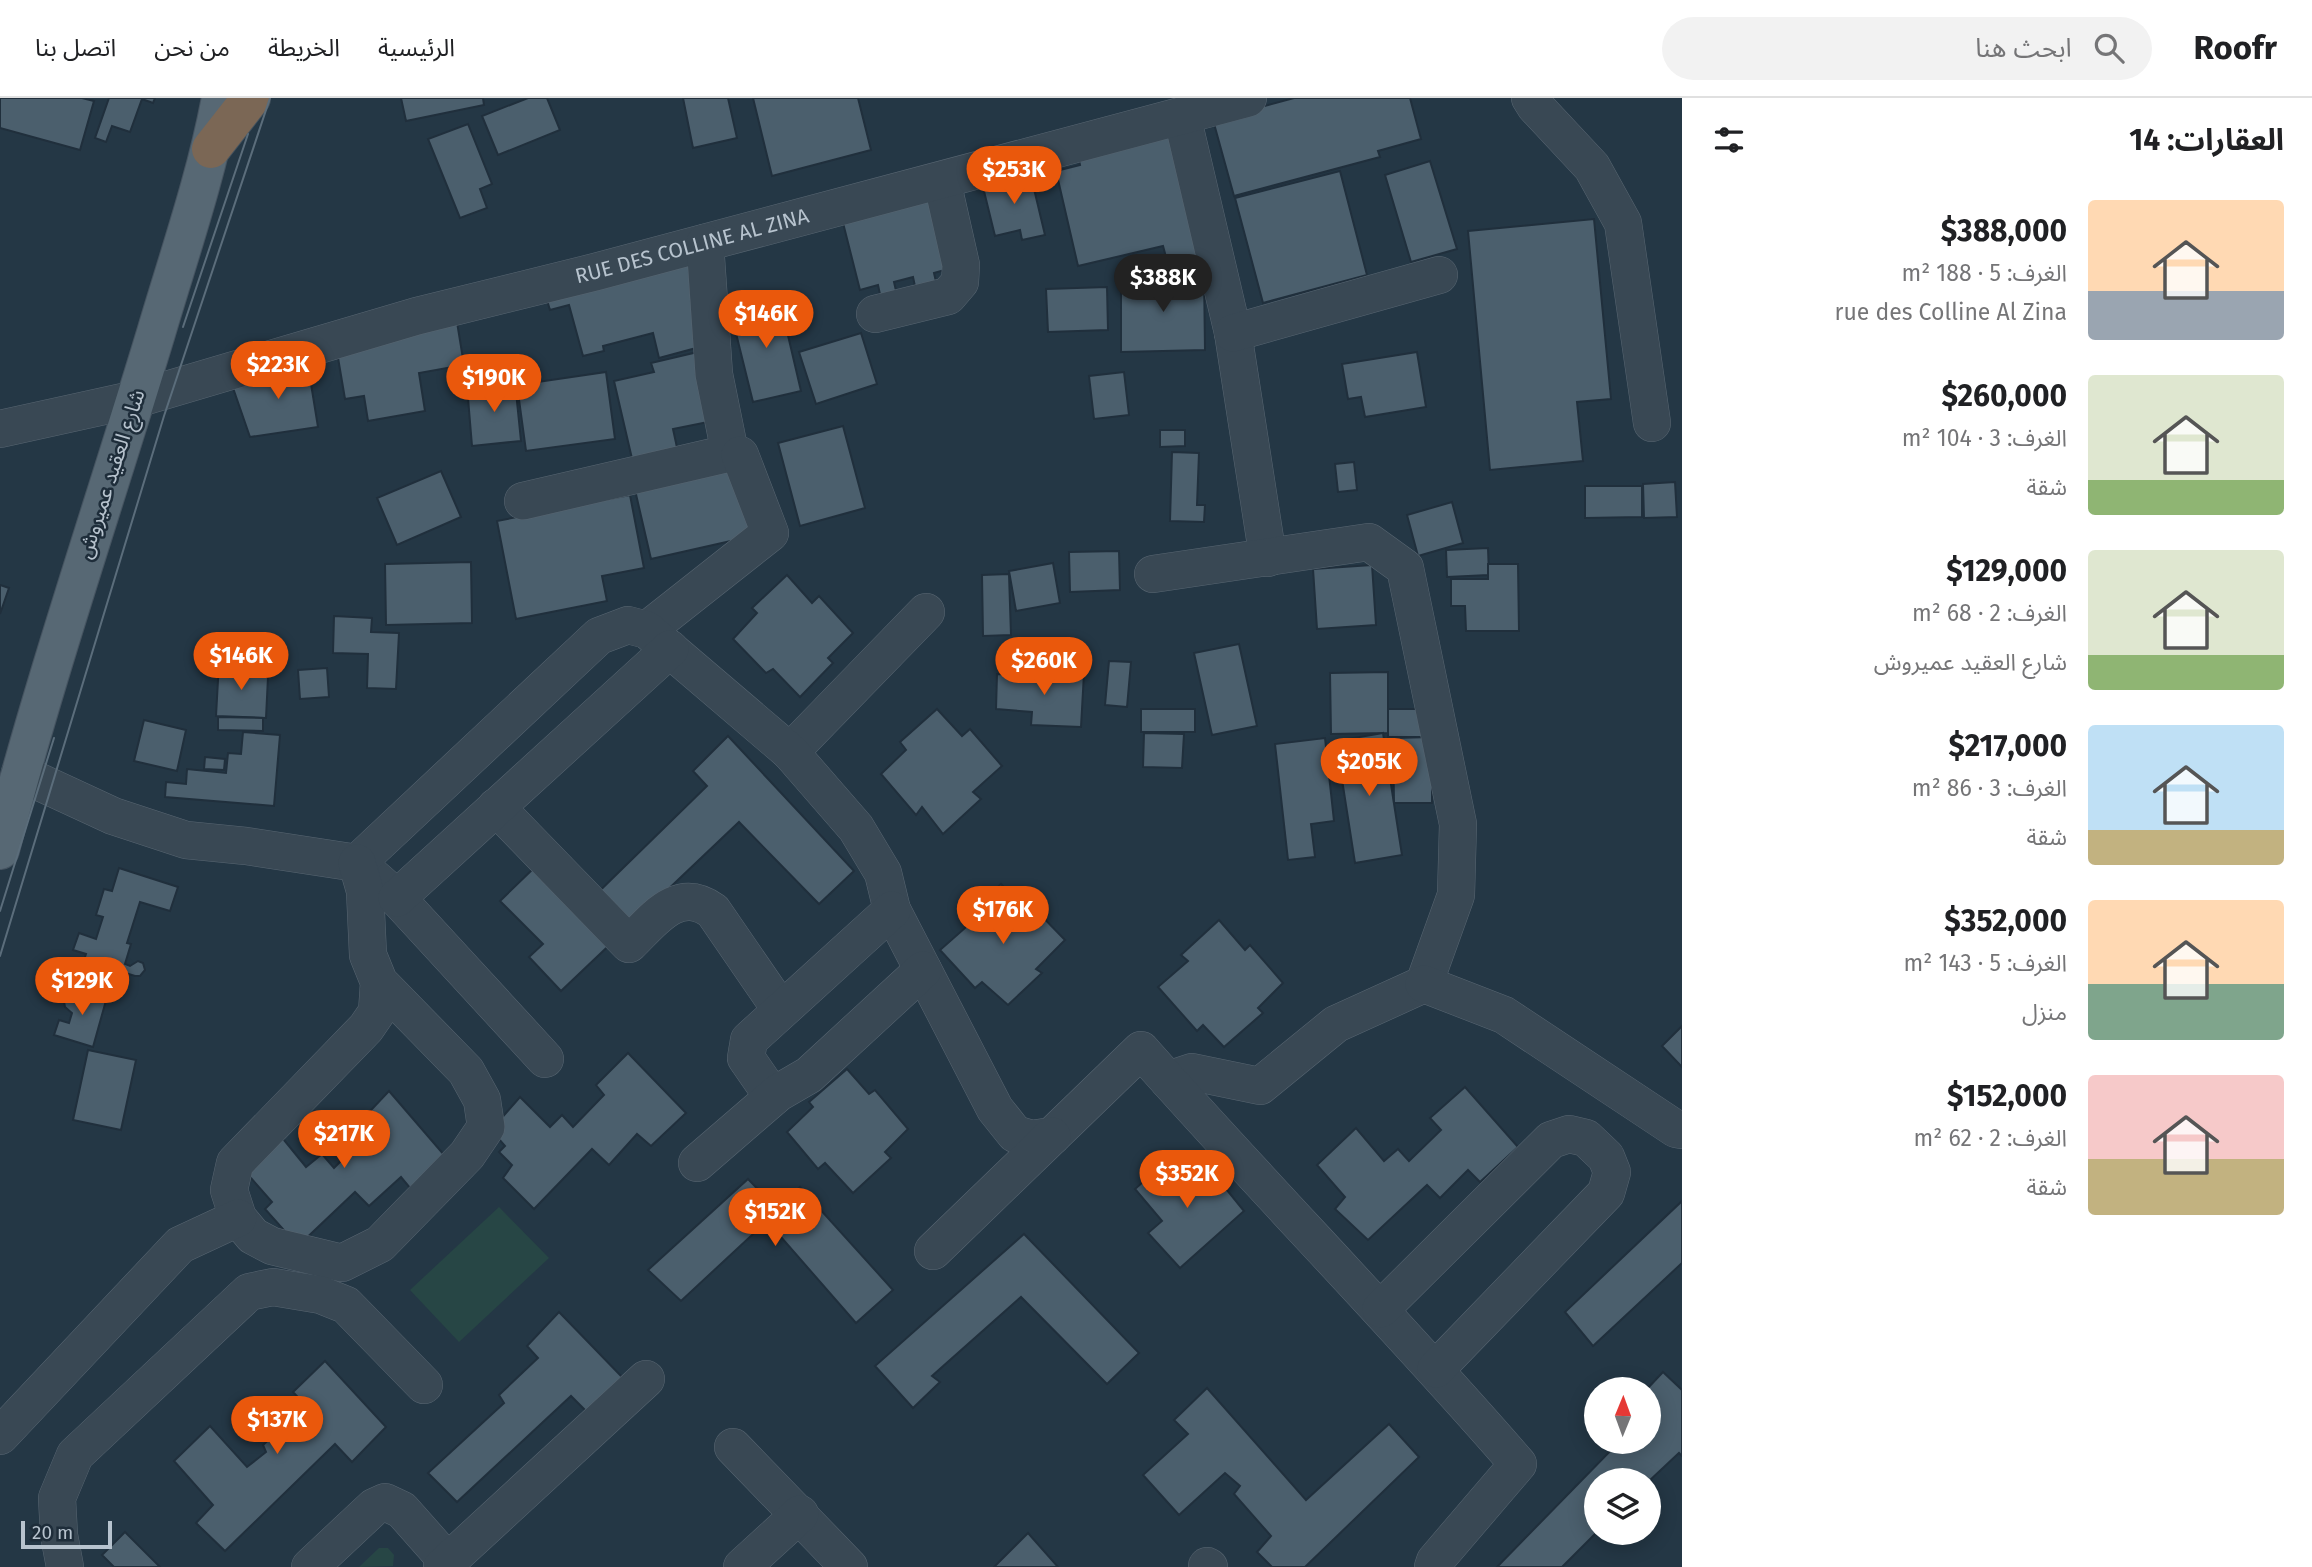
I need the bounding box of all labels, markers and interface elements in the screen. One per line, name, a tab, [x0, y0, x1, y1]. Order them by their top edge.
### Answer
search box	[1662, 17, 2152, 80]
text: Roofr	[2194, 28, 2277, 68]
icon: search	[2090, 29, 2128, 67]
text: ابحث هنا	[1975, 33, 2072, 64]
text: اتصل بنا	[35, 34, 116, 62]
text: من نحن	[154, 34, 230, 62]
text: الخريطة	[268, 34, 340, 62]
text: الرئيسية	[378, 34, 455, 62]
icon: filters	[1710, 121, 1748, 159]
text: العقارات: 14	[2129, 122, 2284, 158]
pin: $253K	[965, 146, 1063, 206]
text: $253K	[983, 155, 1045, 183]
street label: RUE DES COLLINE AL ZINA	[572, 203, 812, 289]
text: $388,000	[1941, 213, 2067, 249]
icon: home	[2144, 228, 2228, 312]
pin: $388K	[1114, 254, 1212, 314]
text: الغرف: 5 · 188 m²	[1901, 259, 2067, 287]
text: $388K	[1130, 263, 1196, 291]
pin: $146K	[717, 290, 815, 350]
text: rue des Colline Al Zina	[1835, 298, 2067, 326]
text: $146K	[735, 299, 798, 327]
pin: $223K	[229, 342, 327, 401]
text: $223K	[247, 350, 309, 378]
pin: $190K	[445, 354, 543, 414]
text: $190K	[462, 363, 526, 391]
text: $260,000	[1941, 378, 2067, 414]
street label: شارع العقيد عميروش	[71, 386, 153, 563]
icon: home	[2144, 403, 2228, 487]
text: الغرف: 3 · 104 m²	[1902, 424, 2067, 452]
text: شقة	[2026, 473, 2067, 501]
text: $129,000	[1946, 553, 2067, 589]
icon: home	[2144, 578, 2228, 662]
text: الغرف: 2 · 68 m²	[1912, 599, 2067, 627]
pin: $146K	[192, 632, 290, 692]
pin: $260K	[995, 638, 1093, 697]
text: $146K	[210, 641, 273, 669]
text: $260K	[1011, 646, 1077, 674]
text: شارع العقيد عميروش	[1874, 648, 2067, 676]
text: $217,000	[1949, 728, 2067, 764]
pin: $205K	[1320, 738, 1418, 798]
text: $205K	[1337, 747, 1401, 775]
icon: home	[2144, 753, 2228, 837]
text: الغرف: 3 · 86 m²	[1912, 774, 2067, 802]
text: شقة	[2026, 823, 2067, 851]
pin: $176K	[954, 886, 1052, 946]
text: $176K	[973, 895, 1033, 923]
text: $352,000	[1944, 903, 2067, 939]
icon: home	[2144, 928, 2228, 1012]
text: الغرف: 5 · 143 m²	[1903, 949, 2067, 977]
pin: $129K	[33, 958, 131, 1017]
text: $129K	[51, 966, 113, 994]
text: منزل	[2022, 998, 2067, 1026]
text: $152,000	[1947, 1078, 2067, 1114]
icon: home	[2144, 1103, 2228, 1187]
pin: $217K	[295, 1110, 393, 1170]
text: $217K	[314, 1119, 374, 1147]
text: الغرف: 2 · 62 m²	[1914, 1124, 2067, 1152]
pin: $352K	[1138, 1150, 1236, 1210]
text: $352K	[1155, 1159, 1219, 1187]
text: شقة	[2026, 1173, 2067, 1201]
pin: $152K	[726, 1188, 824, 1248]
text: $152K	[745, 1197, 805, 1225]
north arrow	[1584, 1377, 1661, 1454]
map controls	[1584, 1377, 1661, 1545]
pin: $137K	[228, 1396, 326, 1456]
text: $137K	[247, 1405, 307, 1433]
button: layers	[1584, 1468, 1661, 1545]
scale bar	[21, 1518, 112, 1550]
text: 20 m	[32, 1521, 73, 1544]

